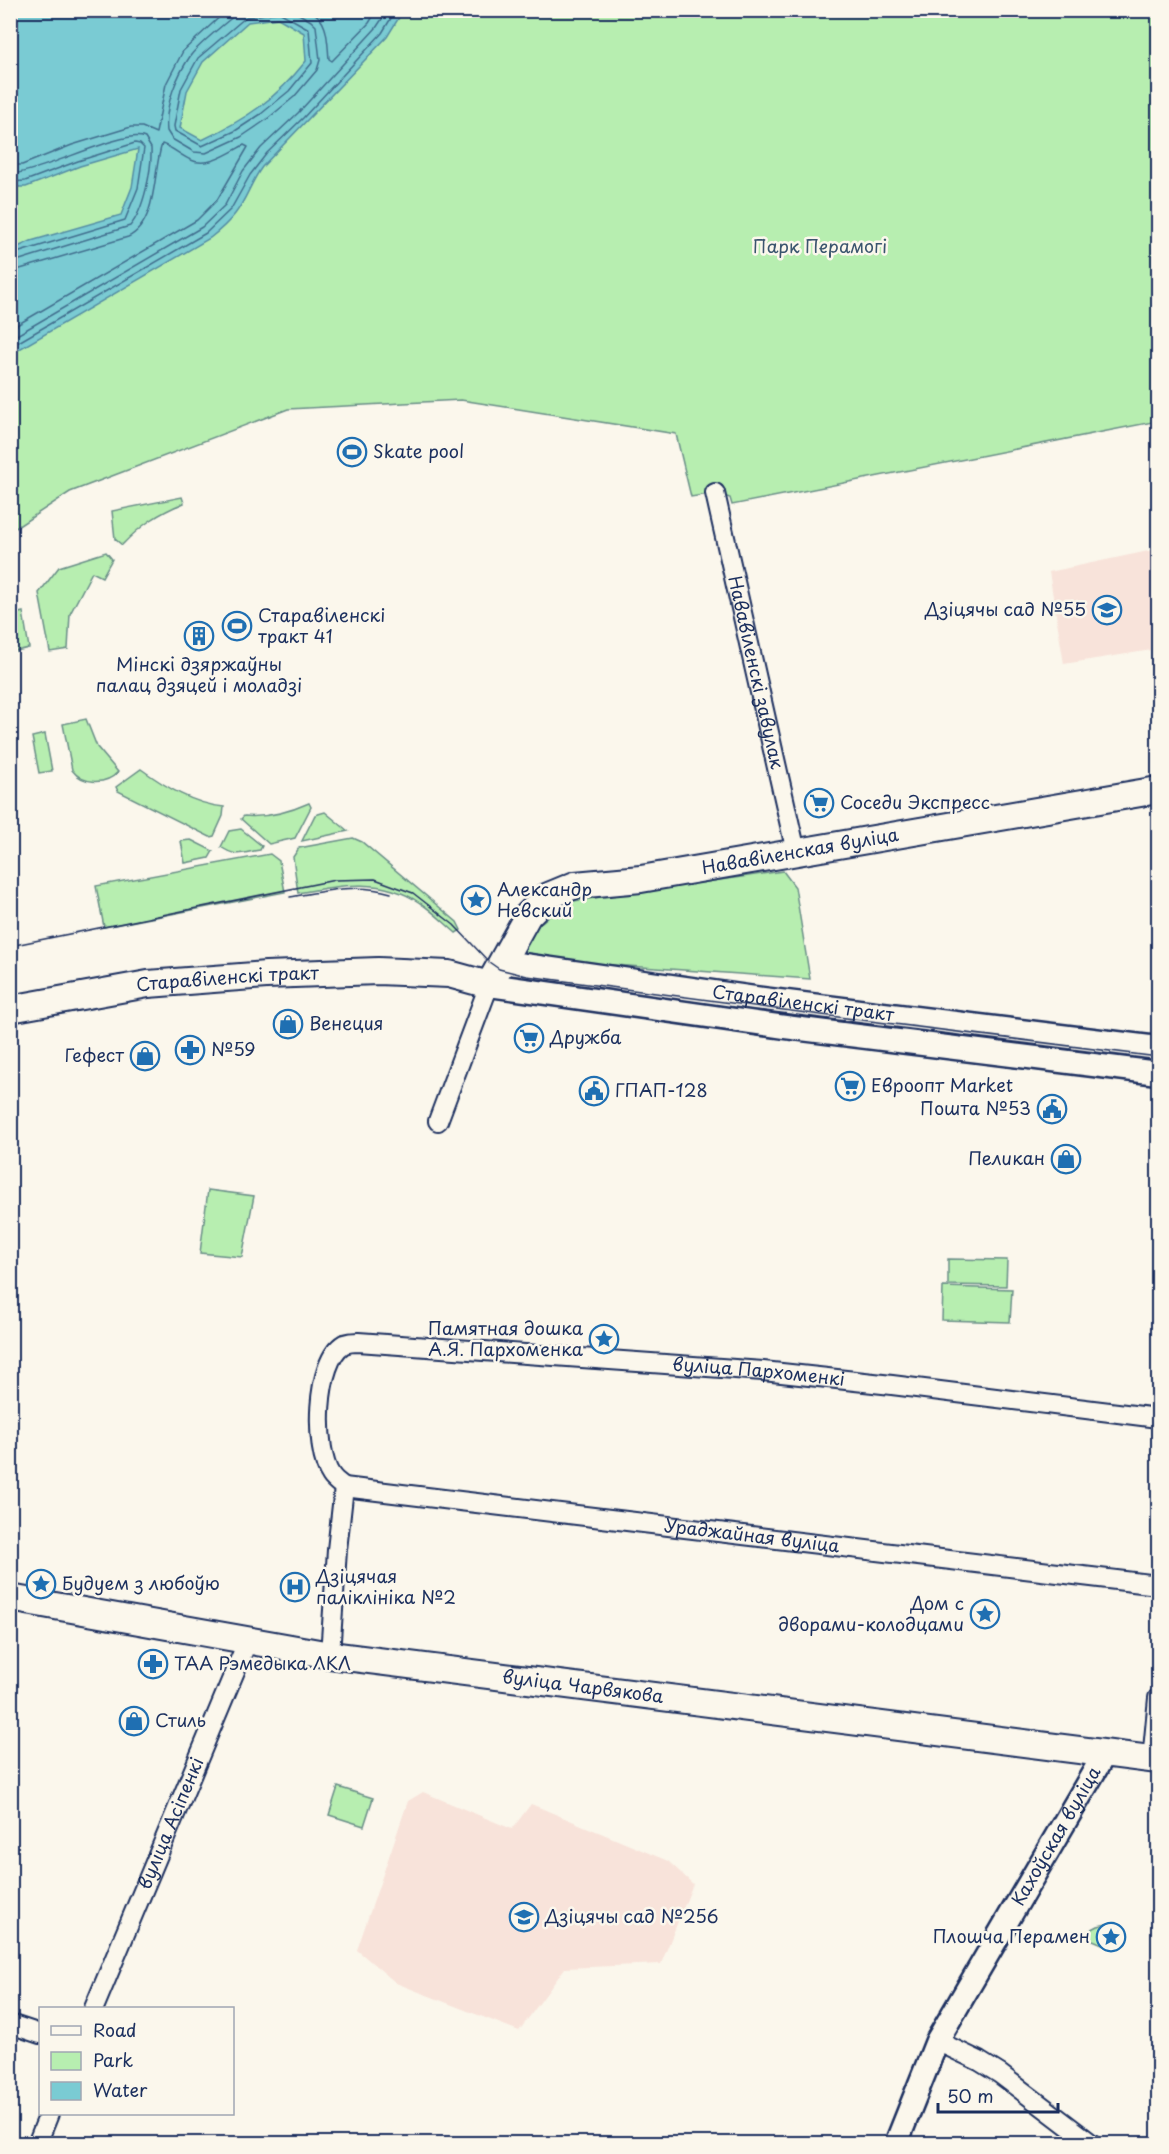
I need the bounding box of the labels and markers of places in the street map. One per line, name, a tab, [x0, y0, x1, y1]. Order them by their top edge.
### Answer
sports icon: Skate pool	[336, 436, 368, 468]
place label: Skate pool	[373, 437, 464, 464]
school or university icon: Дзіцячы сад №55	[1091, 594, 1123, 626]
place label: Дзіцячы сад №55	[924, 595, 1086, 622]
place label: Старавіленскі тракт 41	[258, 601, 385, 649]
sports icon: Старавіленскі тракт 41	[221, 610, 253, 642]
building icon: Мінскі дзяржаўны палац дзяцей і моладзі	[183, 620, 215, 652]
place label: Мінскі дзяржаўны палац дзяцей і моладзі	[96, 650, 302, 698]
supermarket icon: Соседи Экспресс	[803, 787, 835, 819]
place label: Соседи Экспресс	[840, 788, 990, 815]
place label: Александр Невский	[497, 875, 592, 923]
place icon: Александр Невский	[460, 884, 492, 916]
shop icon: Венеция	[272, 1008, 304, 1040]
place label: Венеция	[309, 1009, 383, 1036]
supermarket icon: Дружба	[513, 1022, 545, 1054]
place label: Дружба	[549, 1023, 622, 1050]
pharmacy icon: №59	[174, 1034, 206, 1066]
place label: №59	[211, 1035, 256, 1062]
shop icon: Гефест	[129, 1040, 161, 1072]
place label: Гефест	[65, 1041, 124, 1068]
supermarket icon: Евроопт Market	[834, 1070, 866, 1102]
place label: Евроопт Market	[871, 1071, 1013, 1098]
public building icon: ГПАП-128	[578, 1075, 610, 1107]
place label: ГПАП-128	[615, 1076, 708, 1103]
public building icon: Пошта №53	[1036, 1093, 1068, 1125]
place label: Пошта №53	[920, 1094, 1031, 1121]
shop icon: Пеликан	[1050, 1143, 1082, 1175]
place label: Пеликан	[968, 1144, 1045, 1171]
place label: Памятная дошка А.Я. Пархоменка	[428, 1314, 584, 1362]
place icon: Памятная дошка А.Я. Пархоменка	[588, 1323, 620, 1355]
place label: Дзіцячая паліклініка №2	[315, 1562, 456, 1610]
place icon: Будуем з любоўю	[25, 1568, 57, 1600]
place label: Будуем з любоўю	[62, 1569, 220, 1596]
hospital icon: Дзіцячая паліклініка №2	[279, 1571, 311, 1603]
place label: Дом с дворами-колодцами	[778, 1589, 964, 1637]
place icon: Дом с дворами-колодцами	[969, 1598, 1001, 1630]
pharmacy icon: ТАА Рэмедыка ЛКЛ	[137, 1648, 169, 1680]
place label: ТАА Рэмедыка ЛКЛ	[174, 1649, 351, 1676]
shop icon: Стиль	[118, 1705, 150, 1737]
place label: Стиль	[155, 1706, 206, 1733]
school or university icon: Дзіцячы сад №256	[508, 1901, 540, 1933]
place label: Дзіцячы сад №256	[544, 1902, 719, 1929]
place icon: Плошча Перамен	[1095, 1921, 1127, 1953]
place label: Плошча Перамен	[933, 1922, 1090, 1949]

